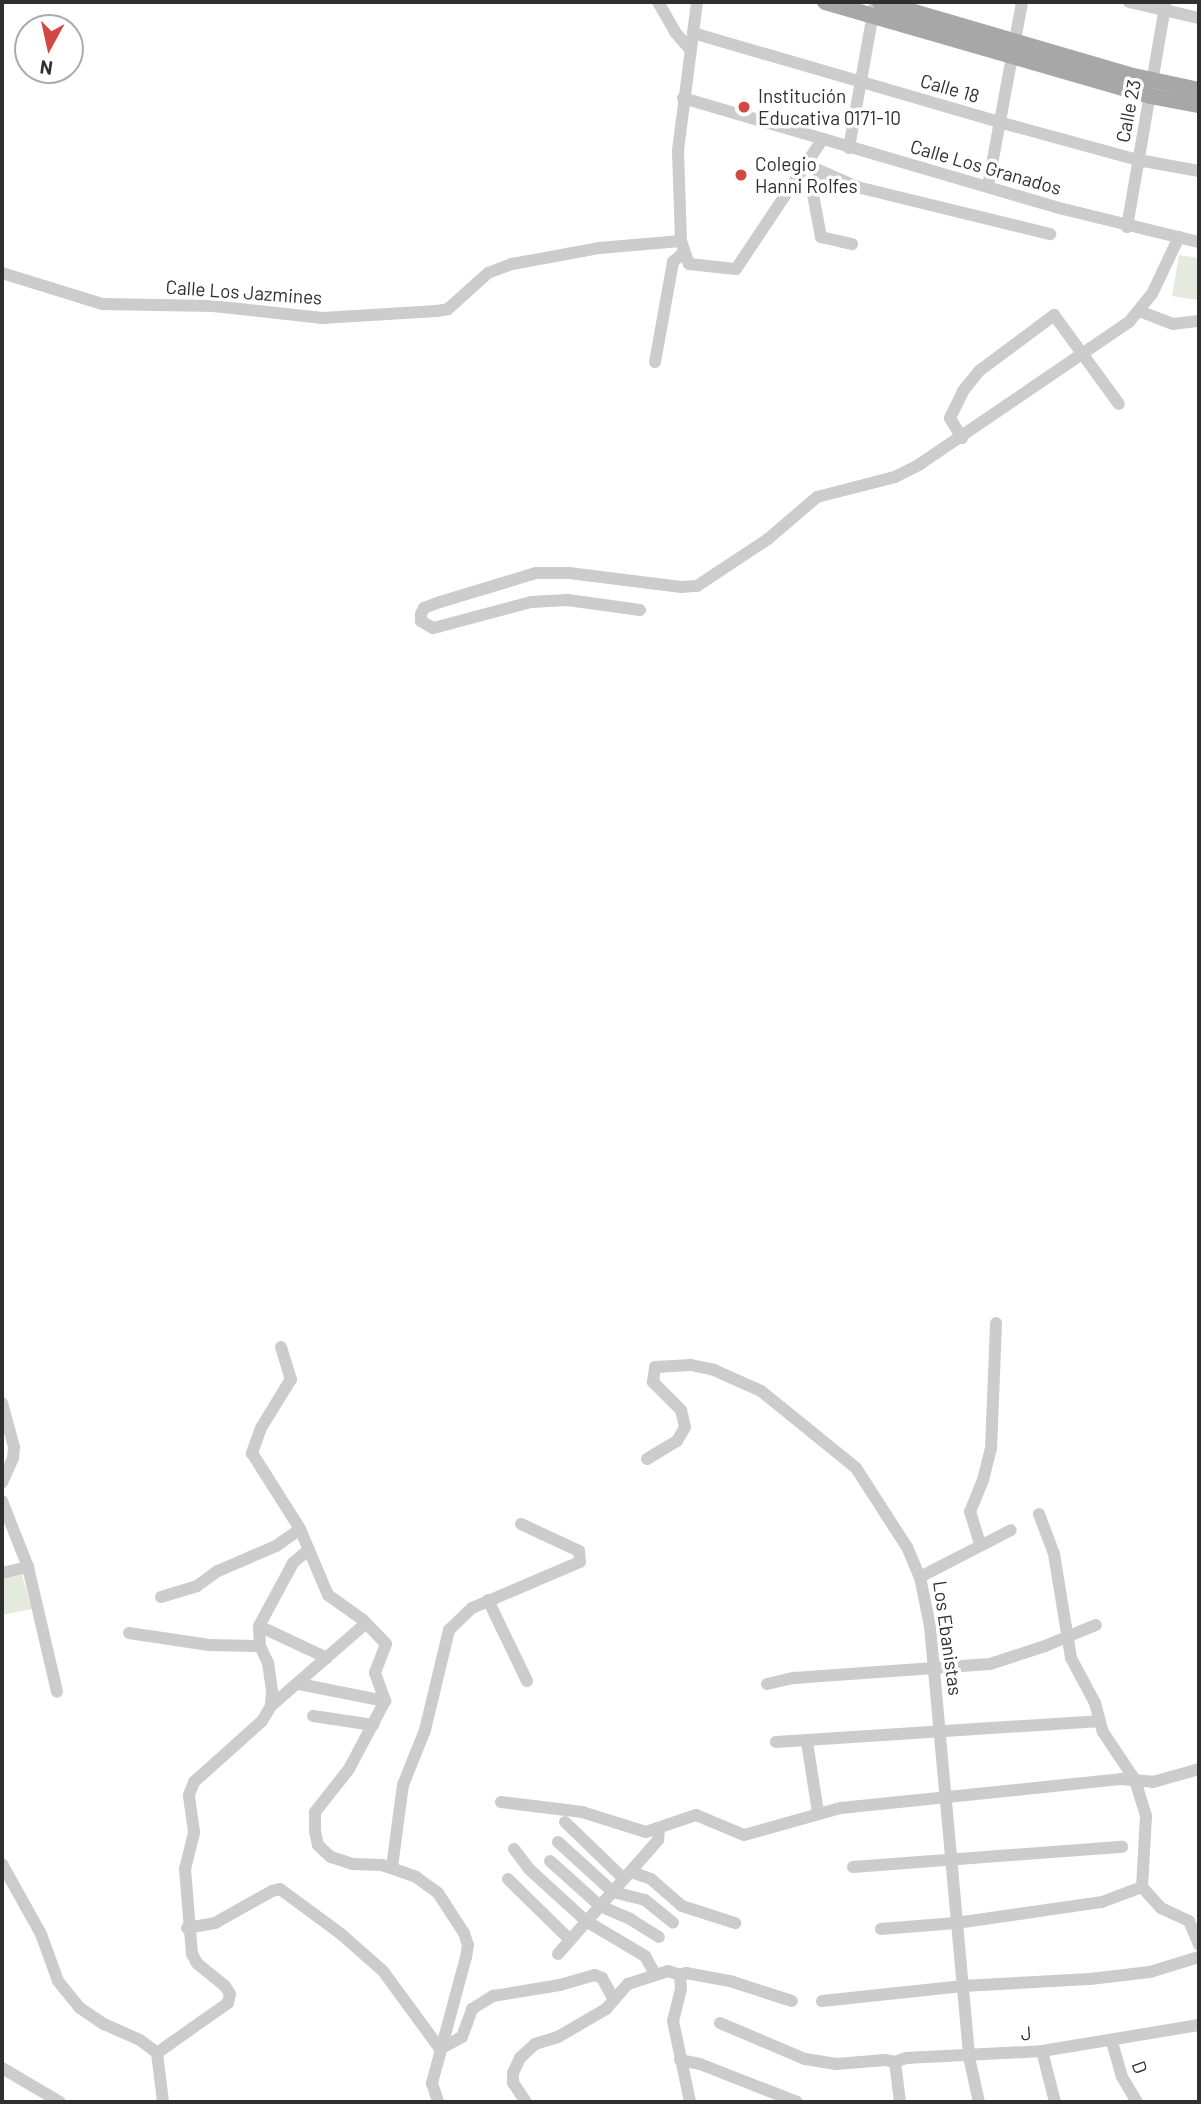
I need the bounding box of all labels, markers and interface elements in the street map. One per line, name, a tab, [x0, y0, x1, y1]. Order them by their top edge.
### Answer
north arrow	[14, 14, 84, 84]
text: N	[38, 56, 54, 81]
street label: Calle 18	[918, 69, 982, 107]
street label: Calle 23	[1111, 78, 1145, 144]
place label: Institución Educativa 0171-10	[758, 85, 901, 129]
marker: Institución Educativa 0171-10	[736, 99, 752, 115]
street label: Calle Los Granados	[908, 135, 1064, 199]
place label: Colegio Hanni Rolfes	[755, 153, 858, 197]
marker: Colegio Hanni Rolfes	[733, 167, 749, 183]
street label: Calle Los Jazmines	[165, 275, 323, 309]
street label: Los Ebanistas	[929, 1579, 967, 1697]
street label: J	[1020, 2021, 1032, 2045]
street label: D	[1127, 2058, 1153, 2076]

